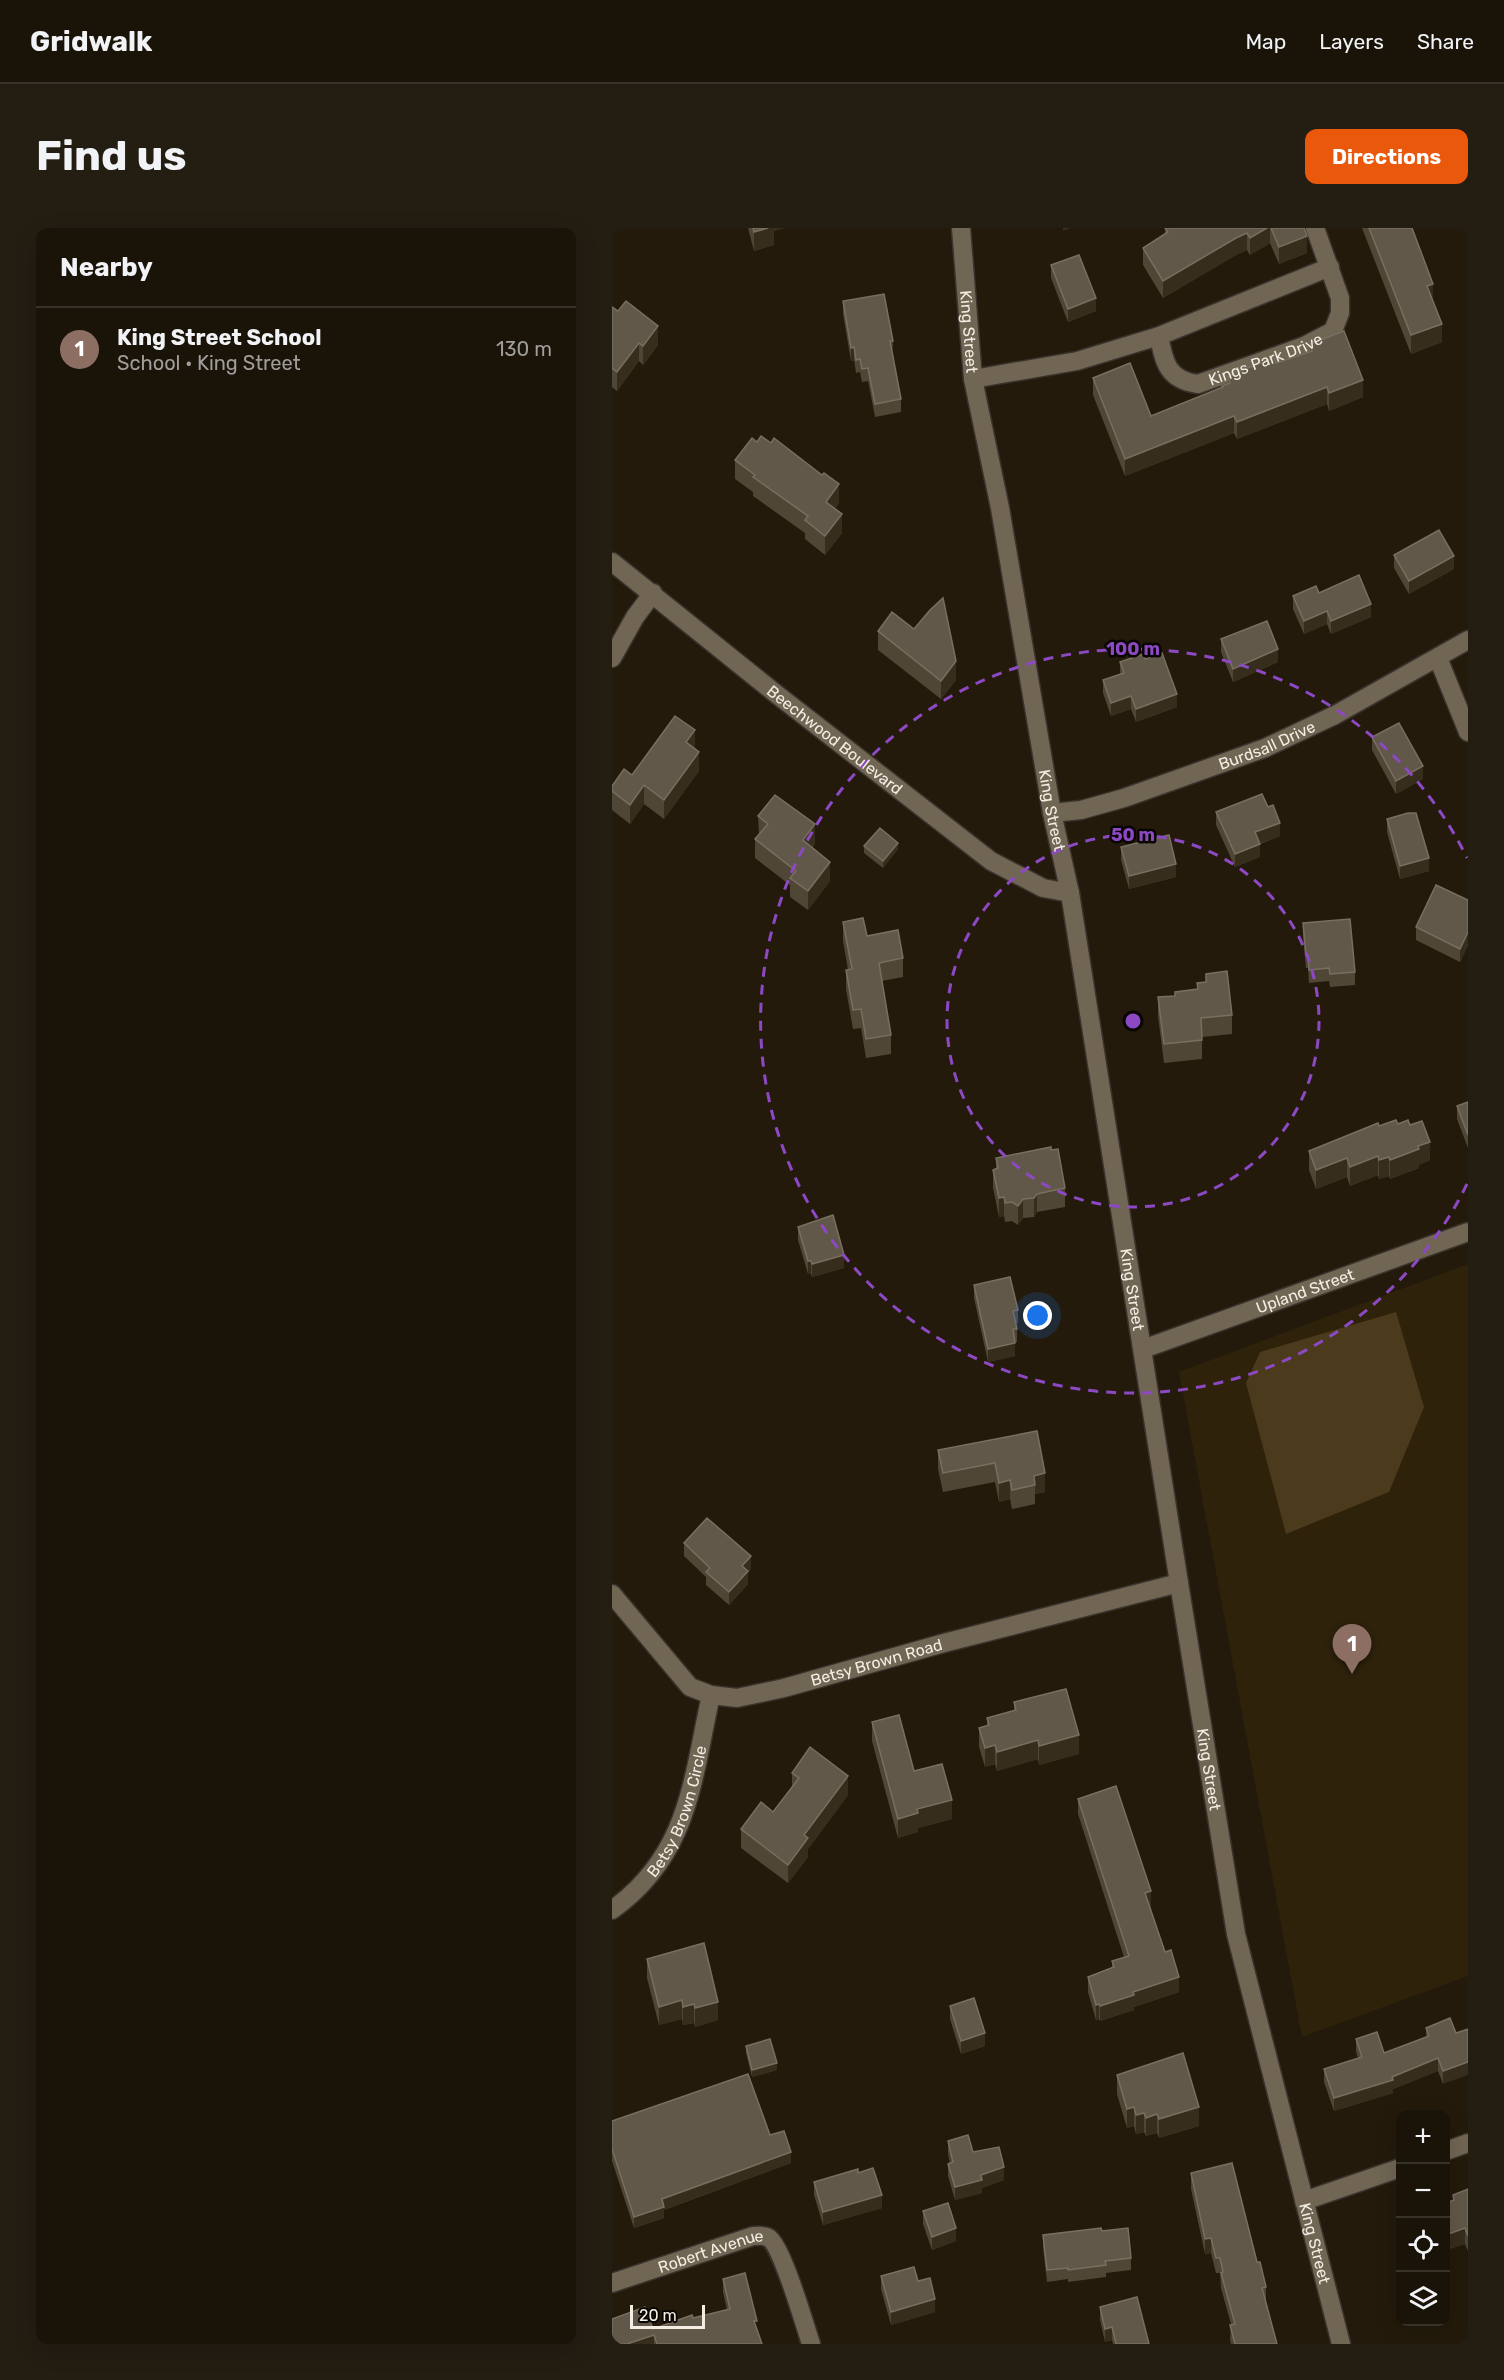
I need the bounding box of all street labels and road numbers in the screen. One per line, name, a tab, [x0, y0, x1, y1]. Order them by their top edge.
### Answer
street label: King Street	[956, 290, 982, 374]
street label: Kings Park Drive	[1206, 329, 1326, 389]
street label: Beechwood Boulevard	[763, 681, 906, 798]
street label: Burdsall Drive	[1216, 716, 1318, 773]
street label: King Street	[1035, 768, 1070, 853]
street label: King Street	[1117, 1247, 1148, 1332]
street label: Upland Street	[1253, 1264, 1356, 1317]
street label: Betsy Brown Road	[808, 1634, 944, 1690]
street label: King Street	[1193, 1727, 1225, 1812]
street label: Betsy Brown Circle	[643, 1744, 710, 1881]
street label: King Street	[1296, 2201, 1335, 2286]
street label: Robert Avenue	[655, 2226, 764, 2277]

